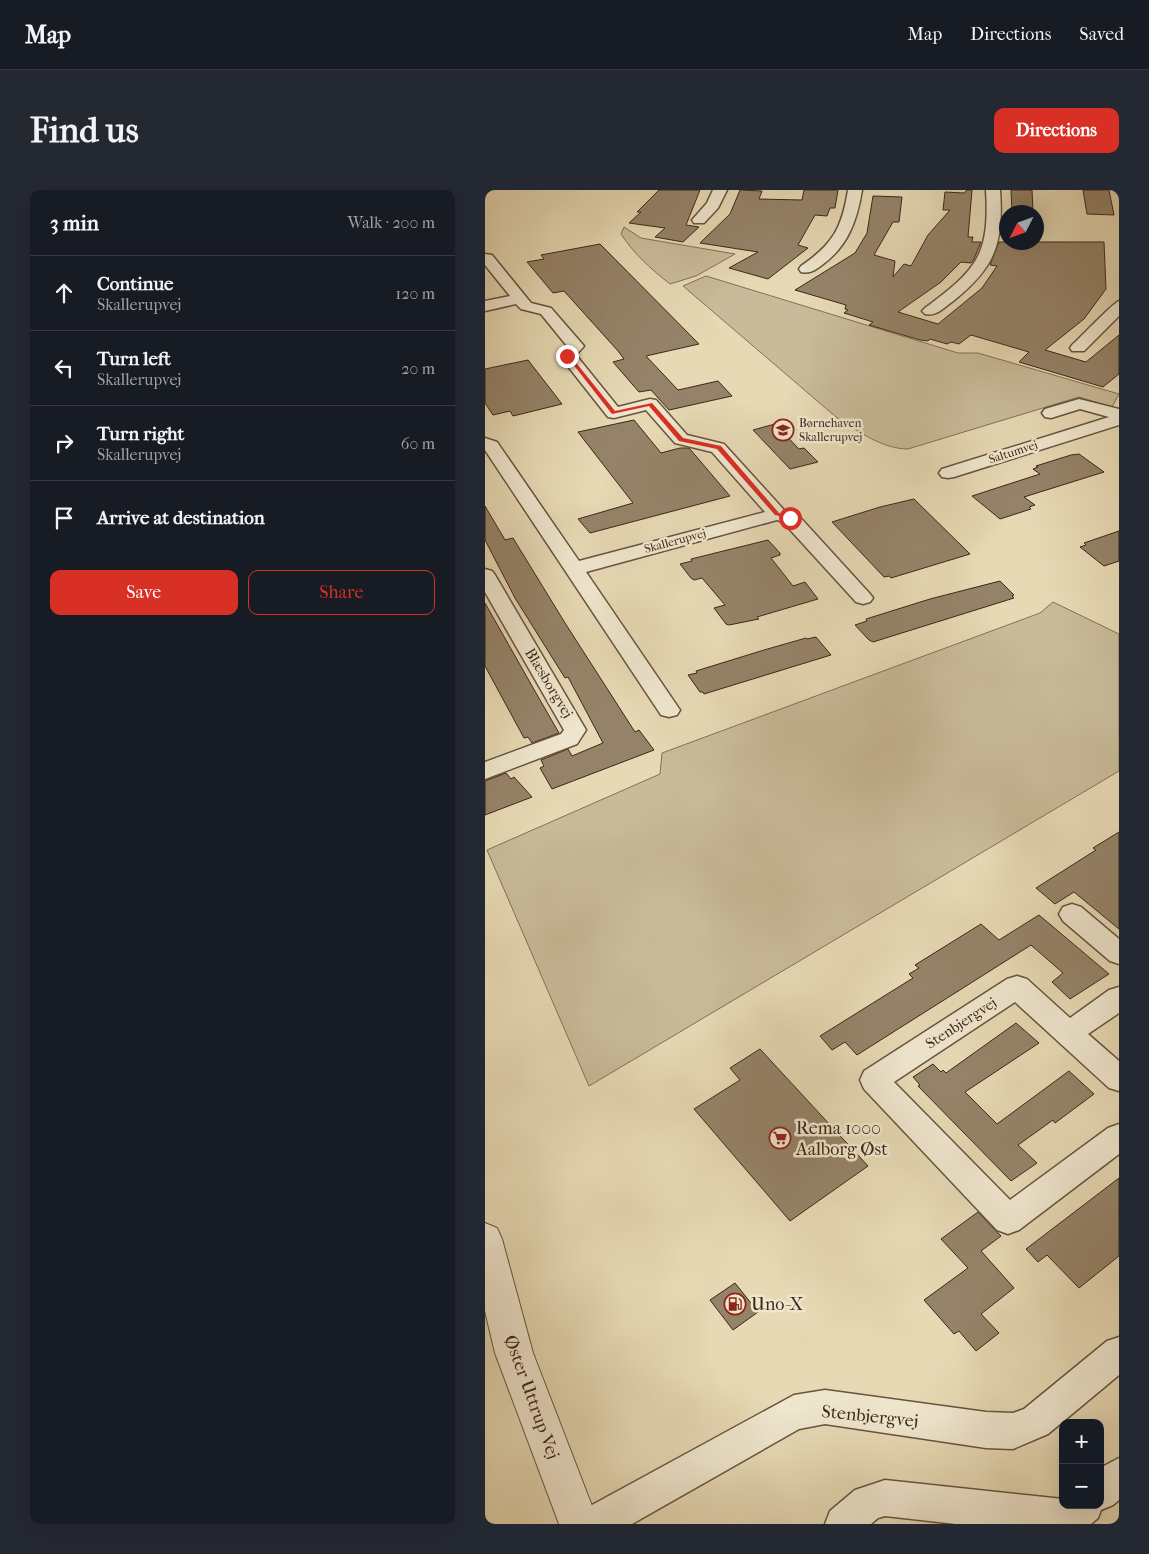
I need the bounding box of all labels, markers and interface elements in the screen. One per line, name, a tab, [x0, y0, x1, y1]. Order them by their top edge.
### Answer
text: Map	[25, 21, 71, 49]
text: Map	[908, 24, 942, 45]
text: Directions	[970, 24, 1051, 45]
text: Saved	[1079, 24, 1124, 45]
button: Directions	[994, 108, 1119, 153]
text: Find us	[30, 110, 139, 151]
north arrow	[999, 205, 1044, 250]
text: 3 min	[50, 211, 99, 235]
text: Walk · 200 m	[348, 213, 435, 232]
text: Continue	[97, 273, 173, 295]
icon: ahead	[50, 279, 78, 307]
text: 120 m	[396, 284, 435, 303]
text: Skallerupvej	[97, 295, 181, 314]
route end	[556, 345, 579, 368]
text: Turn left	[97, 348, 171, 370]
icon: left	[50, 354, 78, 382]
text: 20 m	[401, 359, 435, 378]
text: Skallerupvej	[97, 370, 181, 389]
place label: Børnehaven Skallerupvej	[799, 416, 862, 444]
school or university icon: Børnehaven Skallerupvej	[771, 418, 795, 442]
text: Turn right	[97, 423, 184, 445]
icon: right	[50, 429, 78, 457]
text: 60 m	[401, 434, 435, 453]
street label: Saltumvej	[987, 438, 1039, 466]
text: Skallerupvej	[97, 445, 181, 464]
icon: arrive	[50, 504, 78, 532]
text: Arrive at destination	[97, 507, 265, 529]
route start	[779, 507, 802, 530]
street label: Skallerupvej	[643, 526, 707, 556]
button: Save	[50, 570, 238, 615]
button: Share	[248, 570, 435, 615]
street label: Blæsborgvej	[521, 645, 577, 721]
street label: Stenbjergvej	[922, 993, 1000, 1053]
place label: Rema 1000 Aalborg Øst	[795, 1118, 888, 1160]
supermarket icon: Rema 1000 Aalborg Øst	[768, 1126, 792, 1150]
fuel station icon: Uno-X	[723, 1292, 747, 1316]
place label: Uno-X	[751, 1294, 803, 1315]
street label: Øster Uttrup Vej	[499, 1332, 564, 1462]
street label: Stenbjergvej	[820, 1401, 919, 1432]
map controls	[1059, 1419, 1104, 1509]
button: +	[1059, 1419, 1104, 1464]
button: −	[1059, 1464, 1104, 1509]

